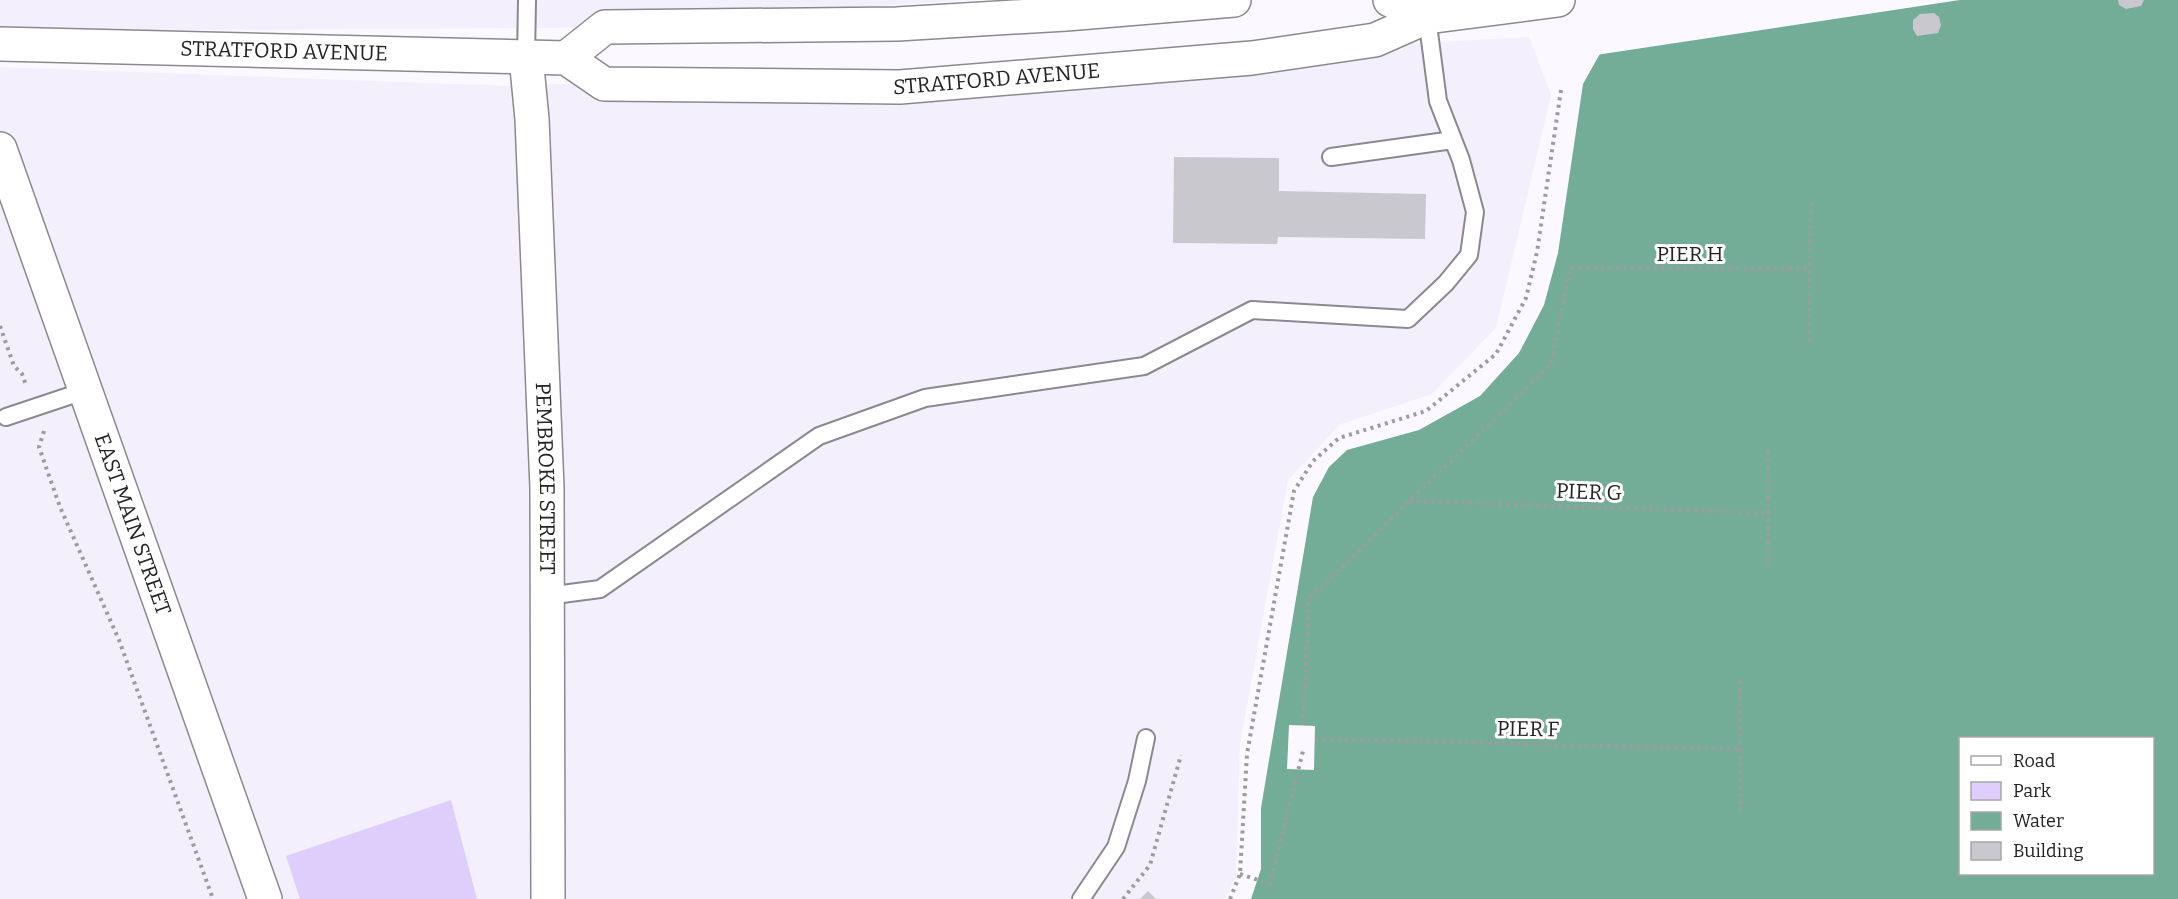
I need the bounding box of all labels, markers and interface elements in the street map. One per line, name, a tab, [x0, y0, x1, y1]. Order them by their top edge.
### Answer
street label: STRATFORD AVENUE	[180, 35, 388, 67]
street label: STRATFORD AVENUE	[893, 58, 1101, 100]
street label: PIER H	[1656, 241, 1724, 267]
street label: PEMBROKE STREET	[530, 382, 560, 575]
street label: EAST MAIN STREET	[88, 430, 177, 619]
street label: PIER G	[1556, 478, 1622, 506]
street label: PIER F	[1497, 715, 1560, 743]
legend	[1959, 737, 2154, 875]
text: Road	[2013, 750, 2056, 772]
text: Park	[2013, 780, 2052, 802]
text: Water	[2013, 810, 2064, 832]
text: Building	[2013, 840, 2084, 862]

